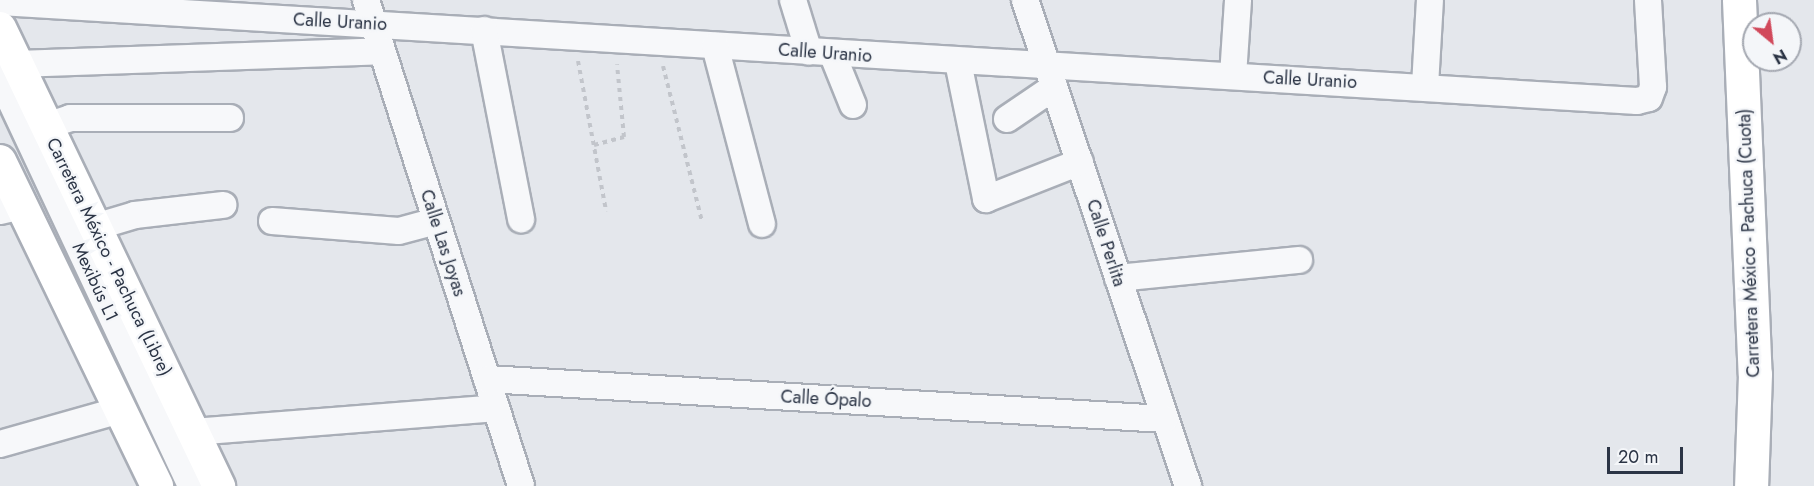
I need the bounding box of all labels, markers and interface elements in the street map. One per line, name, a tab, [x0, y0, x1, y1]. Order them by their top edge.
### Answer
street label: Calle Uranio	[293, 9, 387, 35]
north arrow	[1742, 12, 1802, 72]
street label: Calle Uranio	[777, 39, 873, 67]
text: N	[1769, 43, 1791, 70]
street label: Calle Uranio	[1263, 67, 1357, 93]
street label: Carretera México - Pachuca (Cuota)	[1734, 108, 1764, 378]
street label: Carretera México - Pachuca (Libre)	[42, 134, 176, 380]
street label: Calle Las Joyas	[416, 187, 470, 299]
street label: Calle Perlita	[1082, 197, 1130, 289]
street label: Mexibús L1	[67, 239, 123, 325]
street label: Calle Ópalo	[780, 386, 872, 412]
scale bar	[1610, 435, 1686, 473]
text: 20 m	[1618, 444, 1658, 470]

